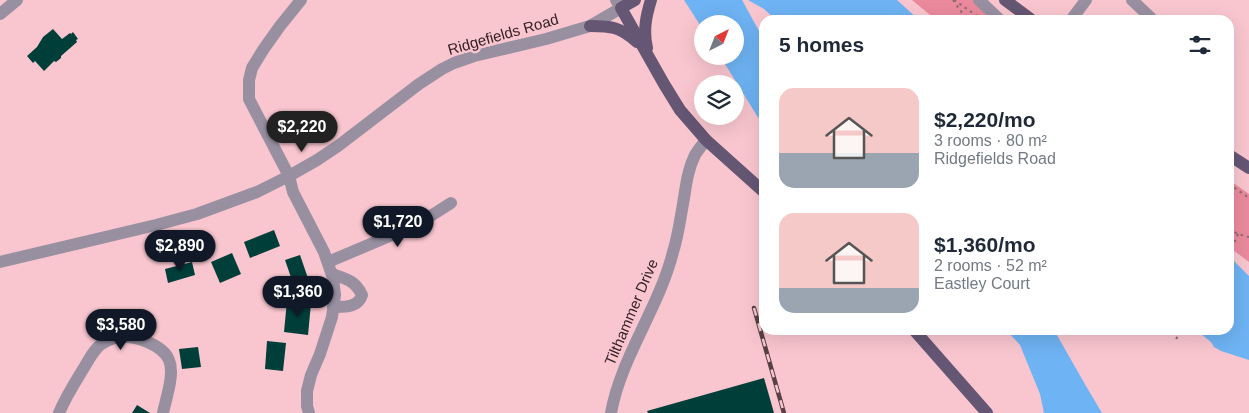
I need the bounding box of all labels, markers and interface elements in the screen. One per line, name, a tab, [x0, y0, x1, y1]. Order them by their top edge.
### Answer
street label: Ridgefields Road	[446, 10, 560, 58]
north arrow	[694, 15, 744, 65]
map controls	[694, 15, 744, 125]
icon: filters	[1186, 31, 1214, 59]
text: 5 homes	[779, 33, 864, 56]
button: layers	[694, 75, 744, 125]
icon: home	[819, 108, 879, 168]
text: $2,220/mo	[934, 108, 1036, 131]
pin: $2,220	[261, 110, 343, 153]
text: $2,220	[278, 118, 326, 135]
text: 3 rooms · 80 m²	[934, 132, 1047, 149]
text: Ridgefields Road	[934, 150, 1056, 167]
pin: $1,720	[357, 206, 439, 248]
text: $1,720	[374, 213, 422, 230]
pin: $2,890	[139, 230, 221, 272]
icon: home	[819, 233, 879, 293]
text: $1,360/mo	[934, 233, 1036, 256]
text: $2,890	[156, 237, 204, 254]
street label: Tilthammer Drive	[601, 256, 661, 368]
text: 2 rooms · 52 m²	[934, 257, 1047, 274]
text: Eastley Court	[934, 275, 1030, 292]
pin: $1,360	[257, 276, 339, 318]
text: $1,360	[274, 283, 322, 300]
pin: $3,580	[80, 308, 162, 351]
text: $3,580	[97, 316, 145, 333]

